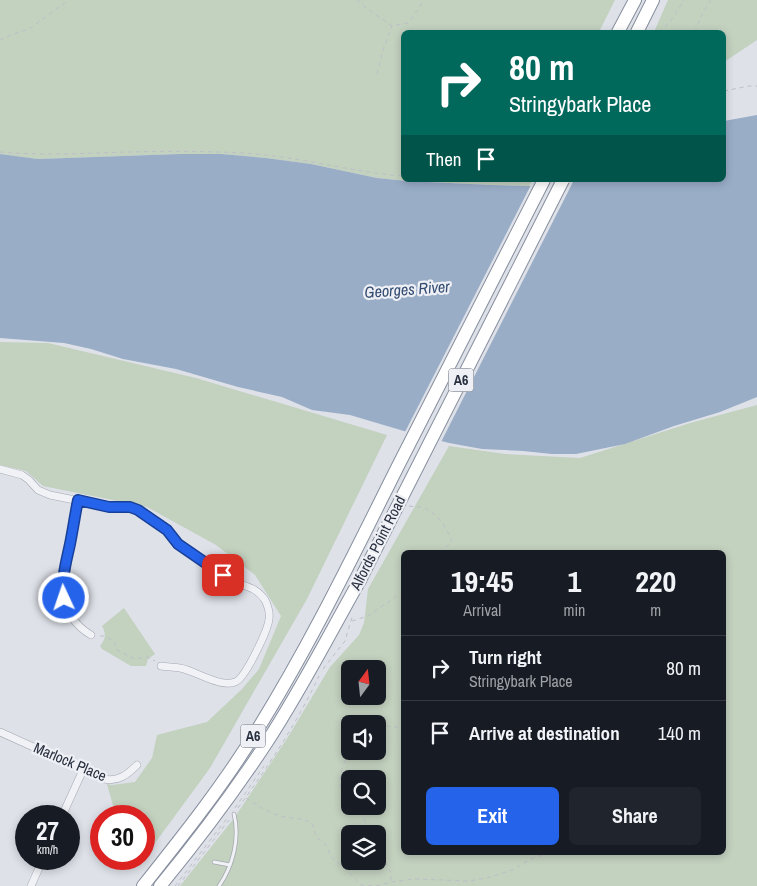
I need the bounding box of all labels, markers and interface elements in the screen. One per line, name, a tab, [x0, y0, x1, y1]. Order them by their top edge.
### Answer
text: 80 m	[509, 44, 574, 91]
icon: right	[426, 50, 491, 115]
text: Stringybark Place	[509, 89, 651, 119]
icon: arrive	[472, 145, 500, 173]
text: Then	[426, 146, 462, 172]
water label: Georges River	[364, 275, 451, 303]
road number: A6	[448, 368, 474, 392]
street label: Alfords Point Road	[344, 492, 410, 594]
pin	[202, 554, 244, 596]
icon: arrive	[209, 561, 237, 589]
text: 19:45	[451, 561, 514, 601]
text: 1	[568, 561, 581, 601]
text: 220	[635, 561, 676, 601]
position arrow	[37, 571, 89, 623]
text: Arrival	[463, 599, 501, 621]
text: min	[563, 599, 585, 621]
text: m	[650, 599, 661, 621]
text: Turn right	[469, 644, 541, 670]
icon: right	[426, 654, 454, 682]
text: 80 m	[666, 655, 701, 681]
north arrow	[341, 660, 386, 705]
map controls	[341, 660, 386, 870]
text: Stringybark Place	[469, 670, 573, 692]
button: sound	[341, 715, 386, 760]
icon: arrive	[426, 719, 454, 747]
text: Arrive at destination	[469, 720, 620, 746]
text: 140 m	[658, 720, 701, 746]
road number: A6	[240, 724, 266, 748]
street label: Marlock Place	[31, 737, 110, 786]
button: search	[341, 770, 386, 815]
button: Exit	[426, 787, 559, 845]
button: Share	[569, 787, 701, 845]
speed limit sign: 30	[90, 805, 155, 870]
text: 27	[36, 814, 59, 848]
button: layers	[341, 825, 386, 870]
text: km/h	[37, 842, 58, 858]

